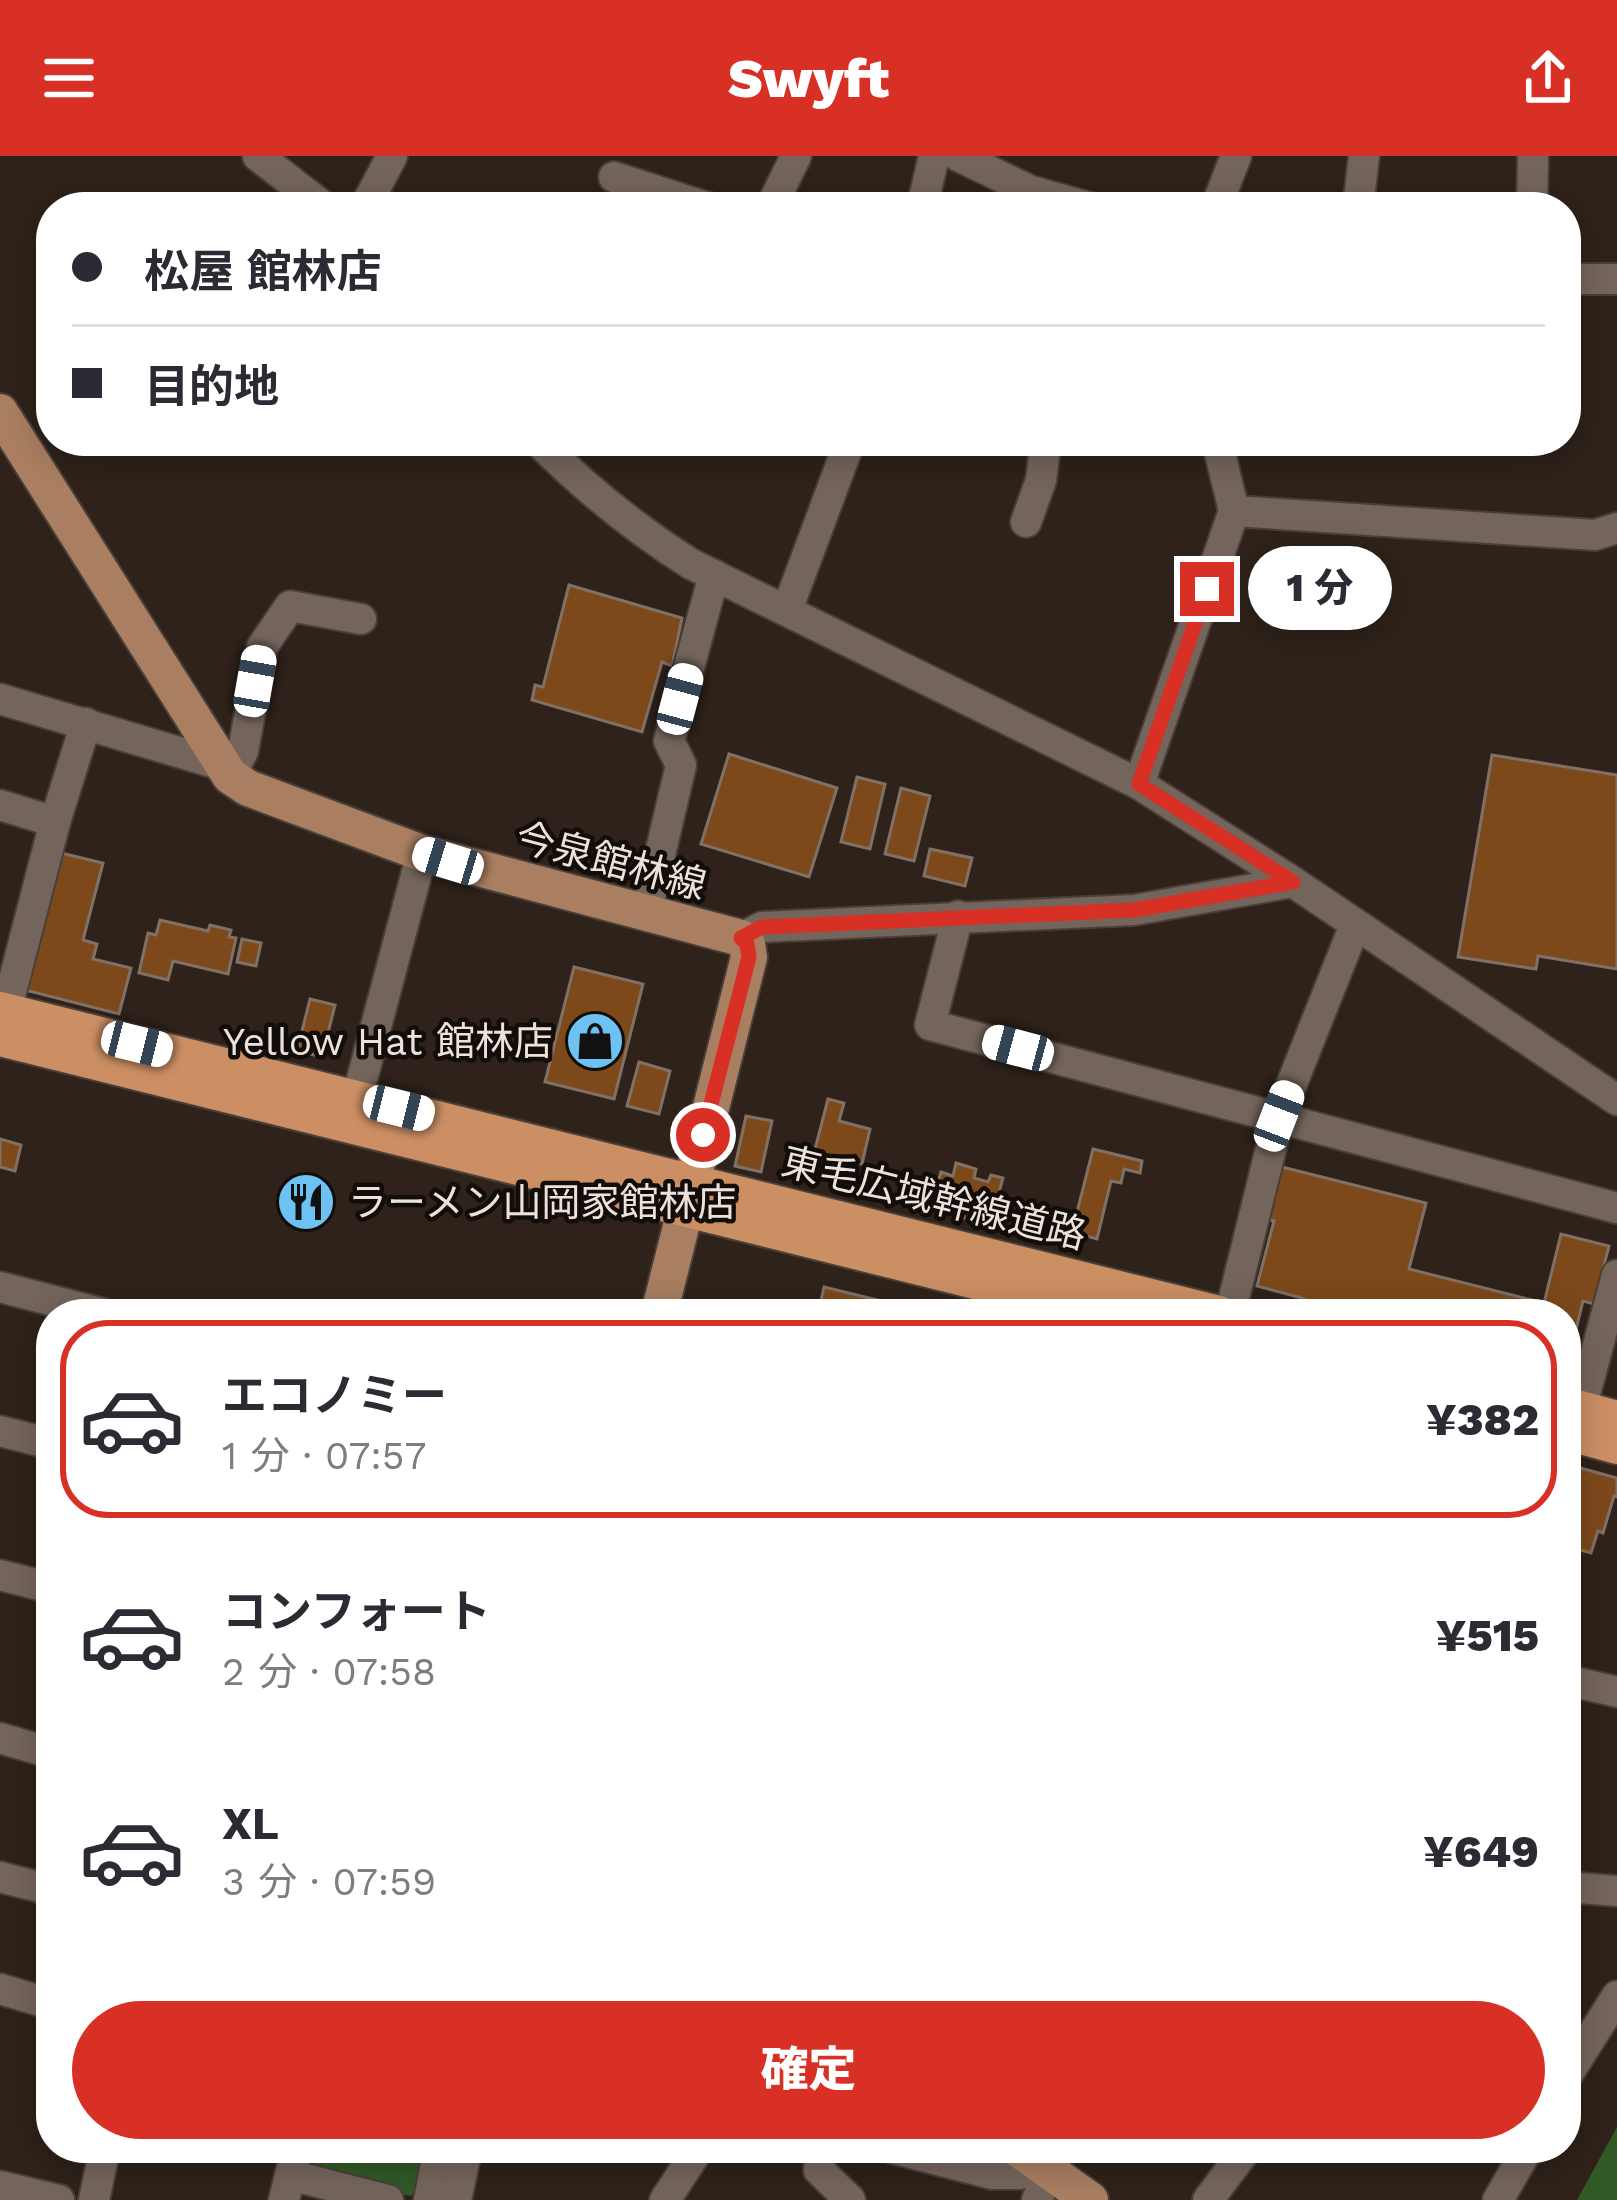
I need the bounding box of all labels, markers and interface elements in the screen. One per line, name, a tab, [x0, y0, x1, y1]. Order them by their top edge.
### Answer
icon: menu	[36, 45, 102, 111]
icon: share	[1515, 45, 1581, 111]
text: Swyft	[728, 47, 889, 110]
text: 松屋 館林店	[144, 245, 382, 298]
text: 目的地	[144, 360, 279, 413]
callout: 1 分	[1249, 547, 1393, 631]
route end	[1180, 562, 1234, 616]
text: 1 分	[1287, 565, 1353, 610]
car	[231, 642, 279, 720]
car	[653, 660, 707, 738]
street label: 今泉館林線	[511, 814, 711, 908]
car	[408, 833, 488, 889]
shop icon: Yellow Hat 館林店	[564, 1010, 626, 1072]
car	[98, 1018, 176, 1070]
place label: Yellow Hat 館林店	[223, 1019, 553, 1064]
car	[979, 1021, 1057, 1075]
car	[1249, 1076, 1309, 1156]
car	[360, 1082, 438, 1134]
route start	[676, 1108, 730, 1162]
street label: 東毛広域幹線道路	[777, 1138, 1091, 1258]
restaurant icon: ラーメン山岡家館林店	[275, 1171, 337, 1233]
place label: ラーメン山岡家館林店	[348, 1180, 736, 1225]
icon: car	[78, 1365, 186, 1473]
text: エコノミー	[222, 1369, 447, 1422]
text: ¥382	[1426, 1393, 1539, 1446]
text: 1 分 · 07:57	[222, 1433, 426, 1478]
icon: car	[78, 1581, 186, 1689]
text: コンフォート	[222, 1585, 491, 1638]
text: ¥515	[1436, 1609, 1539, 1662]
text: 2 分 · 07:58	[222, 1649, 436, 1694]
icon: car	[78, 1797, 186, 1905]
text: XL	[222, 1797, 279, 1850]
text: ¥649	[1423, 1825, 1539, 1878]
text: 3 分 · 07:59	[222, 1859, 436, 1904]
button: 確定	[72, 2001, 1545, 2139]

